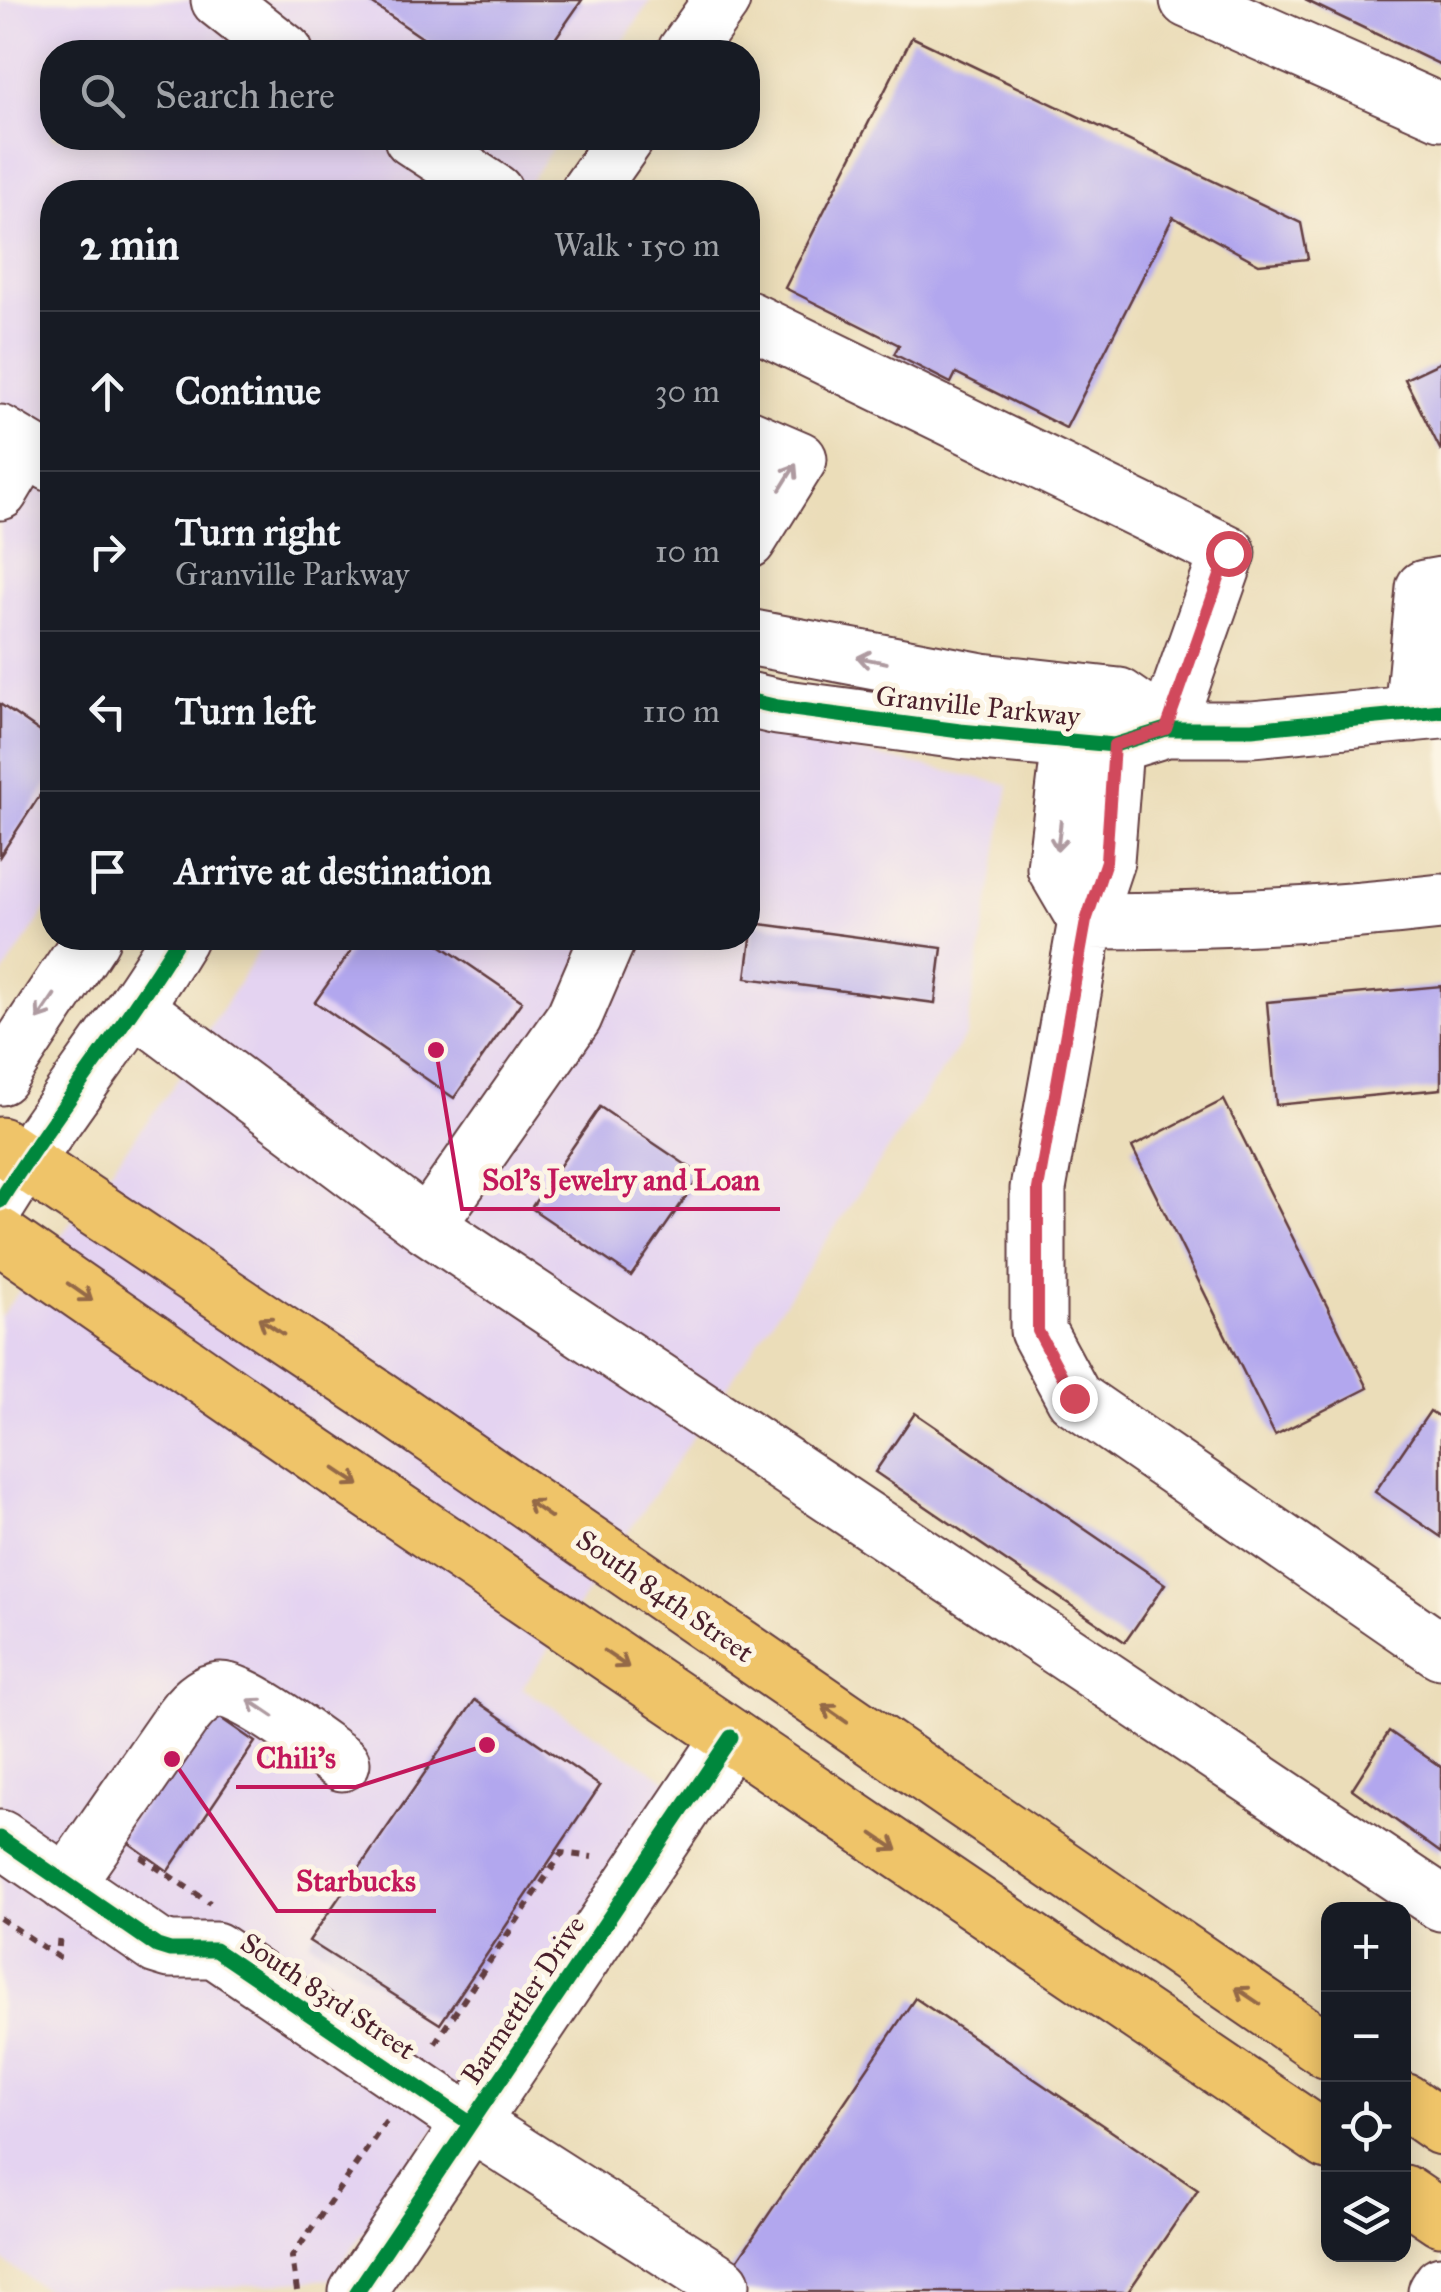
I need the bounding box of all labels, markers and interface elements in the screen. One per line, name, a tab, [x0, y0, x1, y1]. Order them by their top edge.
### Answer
search box	[40, 40, 760, 150]
icon: search	[75, 68, 130, 123]
text: Search here	[155, 72, 335, 118]
text: 2 min	[80, 219, 179, 271]
text: Walk · 150 m	[554, 226, 720, 265]
icon: ahead	[80, 364, 135, 419]
text: Continue	[175, 368, 321, 414]
text: 30 m	[655, 372, 720, 411]
one-way arrow	[778, 463, 798, 491]
text: Turn right	[175, 509, 341, 555]
icon: right	[80, 524, 135, 579]
route start	[1206, 531, 1252, 577]
text: 10 m	[655, 532, 720, 571]
text: Granville Parkway	[175, 555, 409, 594]
one-way arrow	[857, 650, 889, 669]
street label: Granville Parkway	[874, 678, 1083, 734]
icon: left	[80, 684, 135, 739]
text: Turn left	[175, 688, 316, 734]
text: 110 m	[642, 692, 720, 731]
one-way arrow	[1049, 819, 1068, 851]
icon: arrive	[80, 844, 135, 899]
text: Arrive at destination	[175, 848, 492, 894]
one-way arrow	[36, 993, 56, 1020]
callout: Sol's Jewelry and Loan	[462, 1149, 780, 1209]
text: Sol's Jewelry and Loan	[482, 1162, 761, 1199]
one-way arrow	[66, 1281, 93, 1302]
one-way arrow	[257, 1315, 285, 1336]
route end	[1052, 1376, 1098, 1422]
one-way arrow	[333, 1466, 361, 1487]
one-way arrow	[526, 1499, 554, 1520]
street label: South 84th Street	[570, 1522, 760, 1670]
one-way arrow	[602, 1648, 630, 1669]
one-way arrow	[247, 1698, 275, 1719]
one-way arrow	[822, 1704, 850, 1725]
callout: Chili's	[236, 1727, 356, 1787]
text: Chili's	[256, 1740, 336, 1776]
one-way arrow	[871, 1831, 899, 1852]
callout: Starbucks	[277, 1851, 436, 1911]
text: Starbucks	[296, 1863, 416, 1899]
map controls	[1321, 1902, 1411, 2262]
button: +	[1321, 1902, 1411, 1992]
street label: Barmettler Drive	[454, 1909, 592, 2091]
street label: South 83rd Street	[234, 1925, 422, 2067]
one-way arrow	[1234, 1986, 1262, 2007]
button: −	[1321, 1992, 1411, 2082]
button: locate	[1321, 2082, 1411, 2172]
button: layers	[1321, 2172, 1411, 2262]

